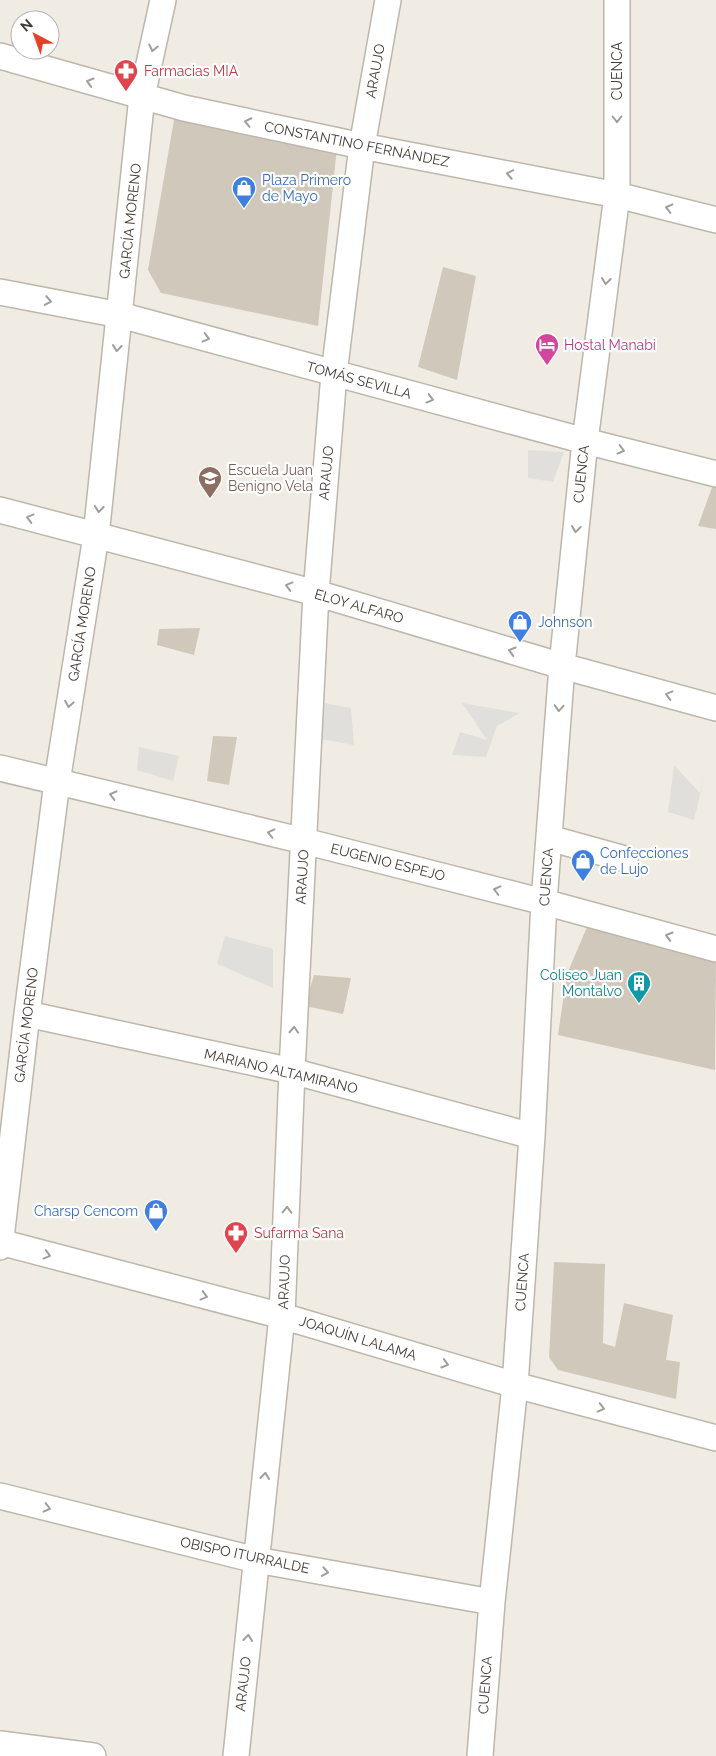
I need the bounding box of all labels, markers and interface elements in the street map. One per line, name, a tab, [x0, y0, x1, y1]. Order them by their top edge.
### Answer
north arrow	[10, 10, 60, 60]
text: N	[17, 16, 36, 35]
street label: CUENCA	[609, 41, 625, 100]
street label: ARAUJO	[362, 42, 388, 100]
one-way arrow	[148, 43, 159, 52]
pharmacy icon: Farmacias MIA	[113, 58, 139, 92]
place label: Farmacias MIA	[144, 63, 239, 79]
one-way arrow	[87, 77, 95, 87]
one-way arrow	[612, 115, 622, 123]
one-way arrow	[243, 117, 252, 127]
street label: CONSTANTINO FERNÁNDEZ	[263, 117, 451, 170]
street label: GARCÍA MORENO	[115, 162, 144, 280]
one-way arrow	[505, 170, 514, 180]
place label: Plaza Primero de Mayo	[262, 172, 351, 204]
shop icon: Plaza Primero de Mayo	[231, 175, 257, 209]
one-way arrow	[664, 203, 673, 214]
one-way arrow	[601, 276, 611, 285]
one-way arrow	[44, 295, 52, 306]
hotel icon: Hostal Manabi	[534, 332, 560, 366]
one-way arrow	[201, 333, 210, 343]
place label: Hostal Manabi	[564, 337, 656, 353]
one-way arrow	[112, 344, 123, 352]
street label: TOMÁS SEVILLA	[305, 357, 414, 402]
one-way arrow	[426, 394, 434, 404]
street label: CUENCA	[570, 444, 592, 504]
one-way arrow	[617, 444, 626, 455]
street label: ARAUJO	[316, 445, 336, 501]
place label: Escuela Juan Benigno Vela	[228, 462, 313, 494]
school or university icon: Escuela Juan Benigno Vela	[197, 465, 223, 499]
one-way arrow	[94, 506, 105, 514]
one-way arrow	[27, 514, 35, 524]
one-way arrow	[571, 525, 582, 533]
street label: GARCÍA MORENO	[64, 565, 99, 683]
one-way arrow	[286, 582, 294, 592]
street label: ELOY ALFARO	[313, 586, 405, 626]
shop icon: Johnson	[507, 609, 533, 643]
place label: Johnson	[538, 614, 593, 630]
one-way arrow	[509, 647, 517, 657]
one-way arrow	[664, 690, 673, 701]
one-way arrow	[65, 700, 75, 709]
one-way arrow	[554, 704, 565, 712]
one-way arrow	[108, 790, 117, 801]
one-way arrow	[266, 828, 275, 839]
street label: EUGENIO ESPEJO	[329, 840, 447, 884]
place label: Confecciones de Lujo	[600, 845, 689, 877]
street label: CUENCA	[536, 847, 556, 907]
shop icon: Confecciones de Lujo	[570, 848, 596, 882]
street label: ARAUJO	[293, 849, 311, 905]
one-way arrow	[493, 885, 501, 895]
one-way arrow	[665, 932, 674, 942]
street label: GARCÍA MORENO	[10, 966, 41, 1084]
place label: Coliseo Juan Montalvo	[540, 967, 622, 999]
building icon: Coliseo Juan Montalvo	[626, 970, 652, 1004]
one-way arrow	[289, 1026, 300, 1034]
street label: MARIANO ALTAMIRANO	[203, 1046, 359, 1096]
shop icon: Charsp Cencom	[143, 1198, 169, 1232]
place label: Charsp Cencom	[34, 1203, 138, 1219]
one-way arrow	[281, 1206, 292, 1214]
pharmacy icon: Sufarma Sana	[223, 1220, 249, 1254]
place label: Sufarma Sana	[254, 1225, 344, 1241]
one-way arrow	[43, 1249, 51, 1259]
street label: CUENCA	[512, 1252, 532, 1312]
street label: ARAUJO	[275, 1254, 293, 1310]
one-way arrow	[200, 1290, 208, 1300]
street label: JOAQUÍN LALAMA	[297, 1312, 419, 1364]
one-way arrow	[440, 1359, 448, 1369]
one-way arrow	[597, 1402, 605, 1412]
one-way arrow	[259, 1472, 270, 1480]
one-way arrow	[43, 1502, 52, 1513]
street label: OBISPO ITURRALDE	[179, 1533, 311, 1577]
one-way arrow	[320, 1567, 329, 1577]
one-way arrow	[242, 1634, 253, 1642]
street label: CUENCA	[475, 1655, 495, 1715]
street label: ARAUJO	[232, 1656, 254, 1712]

